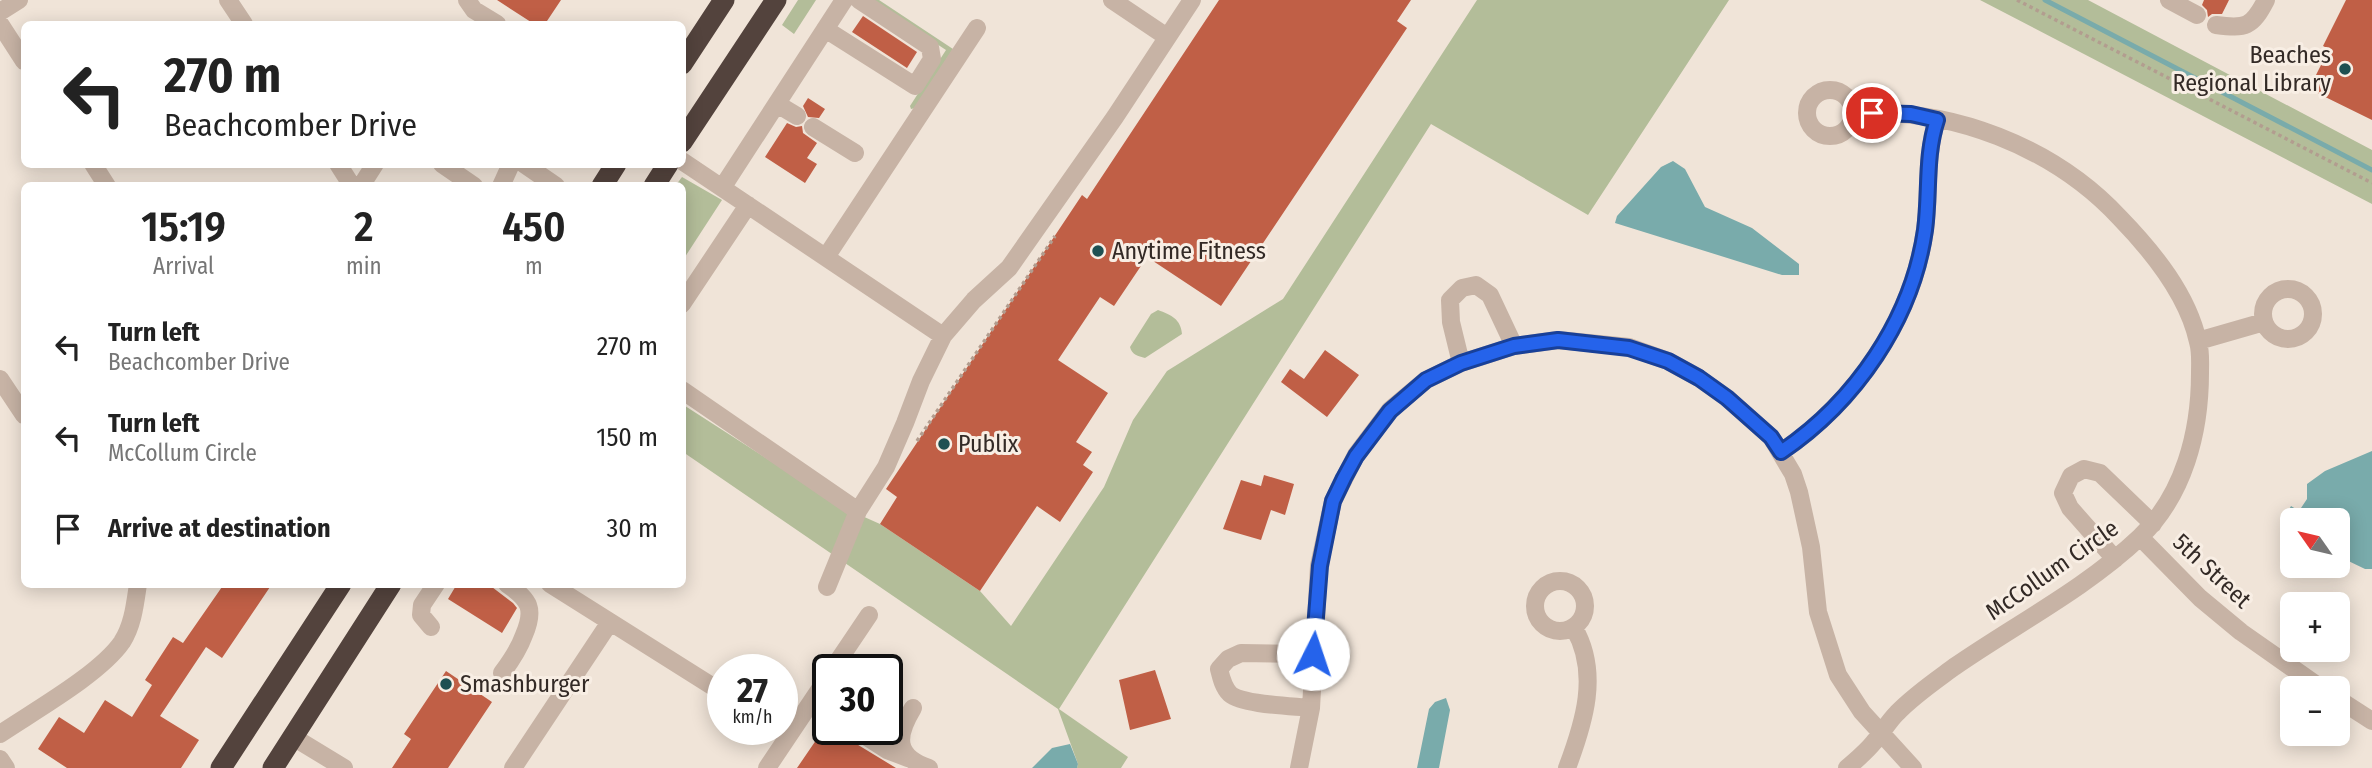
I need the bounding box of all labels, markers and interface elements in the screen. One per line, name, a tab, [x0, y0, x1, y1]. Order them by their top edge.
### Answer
place label: Beaches Regional Library	[2172, 41, 2331, 97]
text: 270 m	[164, 46, 281, 105]
icon: left	[49, 49, 140, 140]
marker: Beaches Regional Library	[2337, 61, 2353, 77]
pin	[1842, 83, 1902, 143]
icon: arrive	[1853, 94, 1891, 132]
text: Beachcomber Drive	[164, 106, 417, 144]
text: 15:19	[141, 202, 226, 252]
text: 2	[354, 202, 374, 252]
text: 450	[502, 202, 566, 252]
place label: Anytime Fitness	[1112, 237, 1266, 265]
marker: Anytime Fitness	[1090, 243, 1106, 259]
text: Arrival	[153, 252, 214, 280]
text: min	[346, 252, 382, 280]
text: m	[525, 252, 543, 280]
text: Turn left	[108, 317, 200, 348]
icon: left	[49, 328, 87, 366]
text: 270 m	[597, 331, 658, 362]
text: Beachcomber Drive	[108, 348, 290, 376]
text: Turn left	[108, 408, 200, 439]
icon: left	[49, 419, 87, 457]
text: 150 m	[596, 422, 658, 453]
place label: Publix	[958, 430, 1019, 458]
marker: Publix	[936, 436, 952, 452]
text: McCollum Circle	[108, 439, 257, 467]
north arrow	[2280, 508, 2350, 578]
map controls	[2280, 508, 2350, 746]
icon: arrive	[49, 510, 87, 548]
text: Arrive at destination	[108, 513, 331, 544]
text: 30 m	[607, 513, 658, 544]
street label: McCollum Circle	[1980, 514, 2124, 626]
street label: 5th Street	[2167, 528, 2257, 614]
button: +	[2280, 592, 2350, 662]
position arrow	[1276, 617, 1350, 691]
speed limit sign: 30	[812, 654, 903, 745]
text: 27	[737, 669, 768, 711]
place label: Smashburger	[460, 670, 590, 698]
marker: Smashburger	[438, 676, 454, 692]
button: −	[2280, 676, 2350, 746]
text: km/h	[732, 706, 773, 728]

